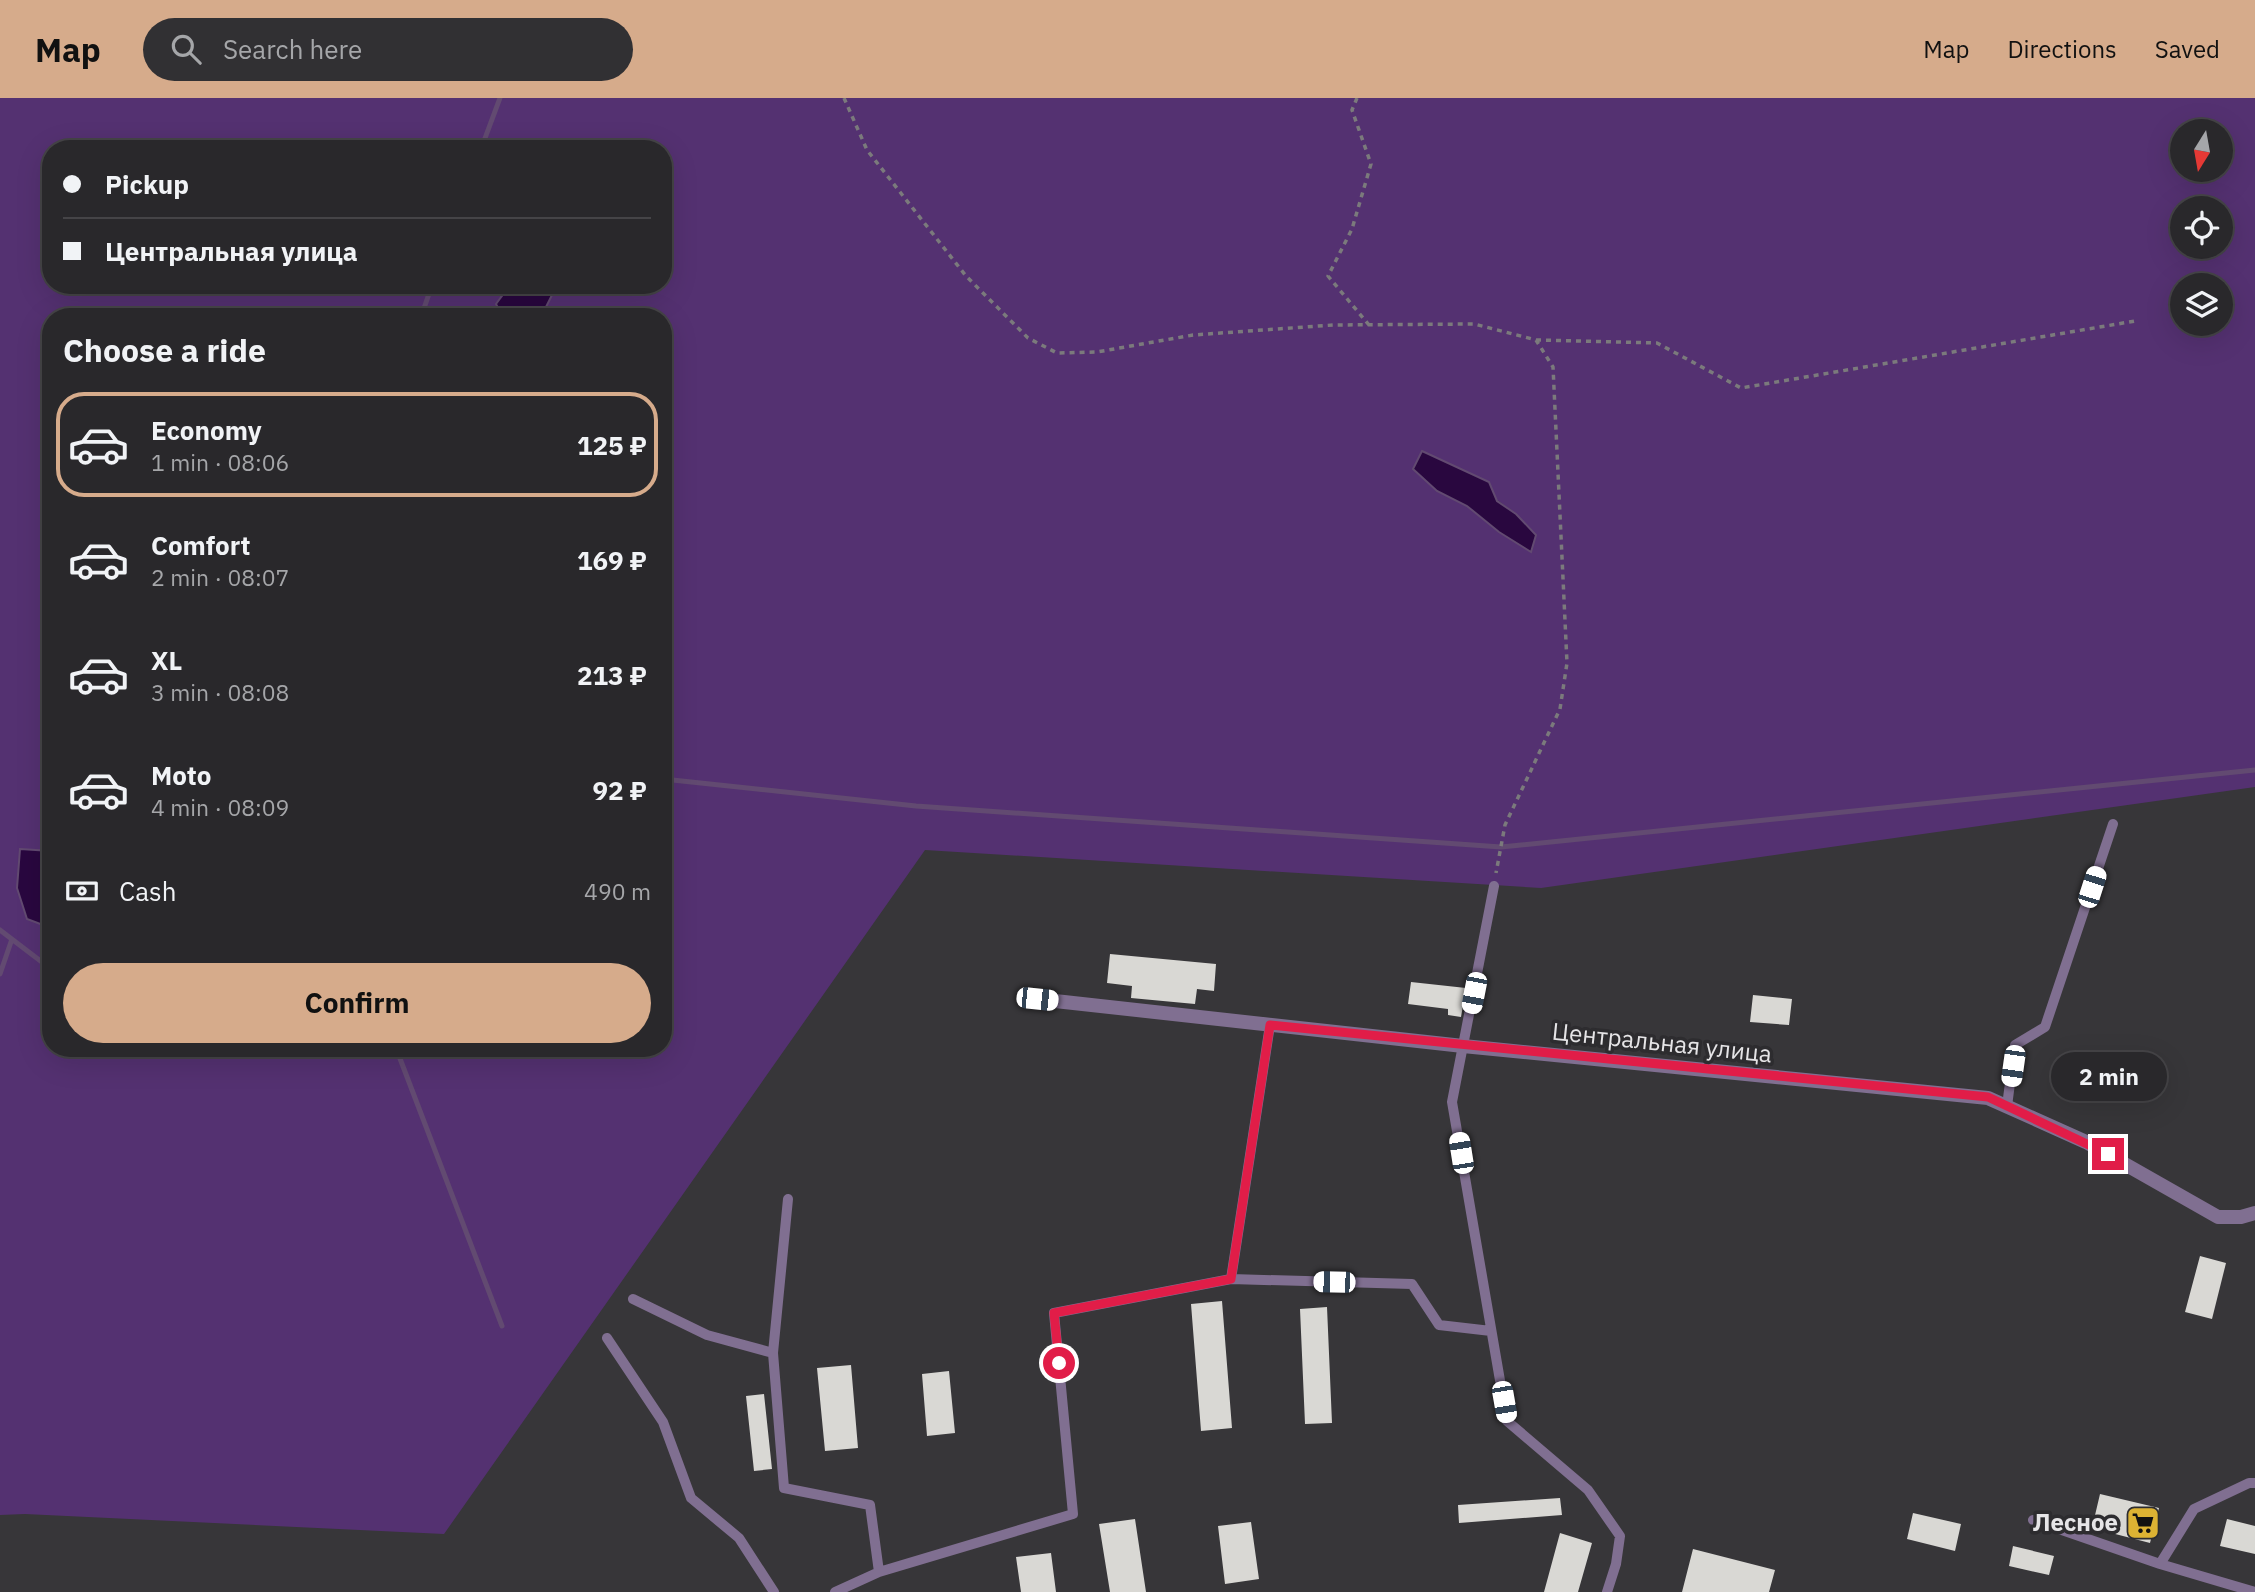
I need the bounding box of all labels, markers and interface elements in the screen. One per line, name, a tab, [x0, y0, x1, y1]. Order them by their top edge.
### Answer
search box	[143, 18, 633, 81]
text: Map	[35, 28, 101, 71]
icon: search	[167, 30, 205, 68]
text: Search here	[223, 32, 362, 66]
text: Map	[1923, 33, 1969, 65]
text: Directions	[2007, 33, 2117, 65]
text: Saved	[2155, 33, 2220, 65]
north arrow	[2170, 119, 2233, 182]
map controls	[2170, 119, 2233, 336]
text: Pickup	[105, 167, 189, 201]
button: locate	[2170, 196, 2233, 259]
text: Центральная улица	[105, 234, 358, 268]
button: layers	[2170, 273, 2233, 336]
text: Choose a ride	[63, 329, 266, 371]
icon: car	[67, 413, 130, 476]
text: Economy	[151, 413, 262, 447]
text: 125 ₽	[577, 428, 647, 462]
text: 1 min · 08:06	[151, 447, 289, 477]
icon: car	[67, 528, 130, 591]
text: Comfort	[151, 528, 250, 562]
text: 169 ₽	[577, 543, 647, 577]
text: 2 min · 08:07	[151, 562, 289, 592]
icon: car	[67, 643, 130, 706]
text: XL	[151, 643, 182, 677]
text: 213 ₽	[577, 658, 647, 692]
text: 3 min · 08:08	[151, 677, 289, 707]
icon: car	[67, 758, 130, 821]
text: Moto	[151, 758, 211, 792]
text: 92 ₽	[592, 773, 647, 807]
text: 4 min · 08:09	[151, 792, 289, 822]
car	[2076, 864, 2109, 910]
icon: cash	[63, 872, 101, 910]
text: Cash	[119, 874, 176, 908]
text: 490 m	[584, 876, 651, 906]
button: Confirm	[63, 963, 651, 1043]
car	[1460, 970, 1489, 1016]
car	[1016, 986, 1059, 1012]
street label: Центральная улица	[1551, 1015, 1774, 1069]
car	[2000, 1044, 2027, 1088]
callout: 2 min	[2050, 1052, 2166, 1102]
text: 2 min	[2079, 1061, 2139, 1091]
car	[1448, 1131, 1475, 1175]
route end	[2092, 1138, 2124, 1170]
car	[1313, 1271, 1356, 1293]
route start	[1043, 1347, 1075, 1379]
car	[1491, 1379, 1518, 1425]
supermarket icon: Лесное	[2124, 1504, 2162, 1542]
place label: Лесное	[2033, 1506, 2118, 1538]

